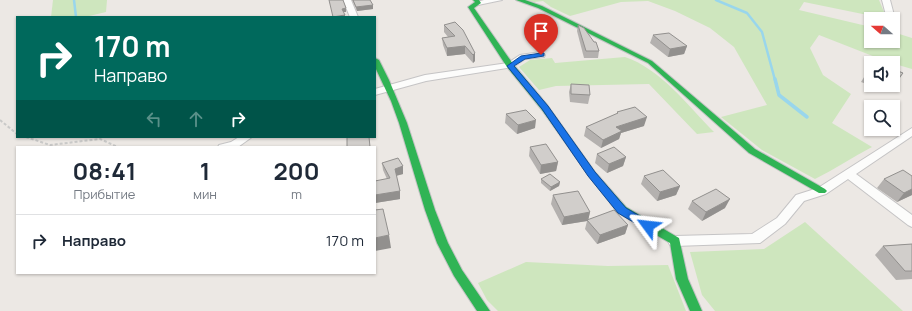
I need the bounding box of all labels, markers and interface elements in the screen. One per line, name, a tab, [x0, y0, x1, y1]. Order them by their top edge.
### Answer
north arrow	[864, 12, 900, 48]
map controls	[864, 12, 900, 136]
pin	[524, 14, 558, 55]
icon: arrive	[530, 20, 552, 42]
text: 170 m	[94, 27, 170, 65]
icon: right	[28, 32, 80, 84]
button: sound	[864, 56, 900, 92]
text: Направо	[94, 63, 168, 87]
button: search	[864, 100, 900, 136]
icon: left	[143, 108, 165, 130]
icon: ahead	[185, 108, 207, 130]
icon: right	[227, 108, 249, 130]
text: 08:41	[73, 154, 136, 187]
text: 1	[200, 154, 210, 187]
text: 200	[274, 154, 319, 187]
text: Прибытие	[73, 185, 135, 203]
text: мин	[193, 185, 217, 203]
text: m	[291, 185, 302, 203]
position arrow	[627, 205, 669, 247]
icon: right	[28, 230, 50, 252]
text: Направо	[62, 230, 126, 251]
text: 170 m	[326, 230, 364, 251]

